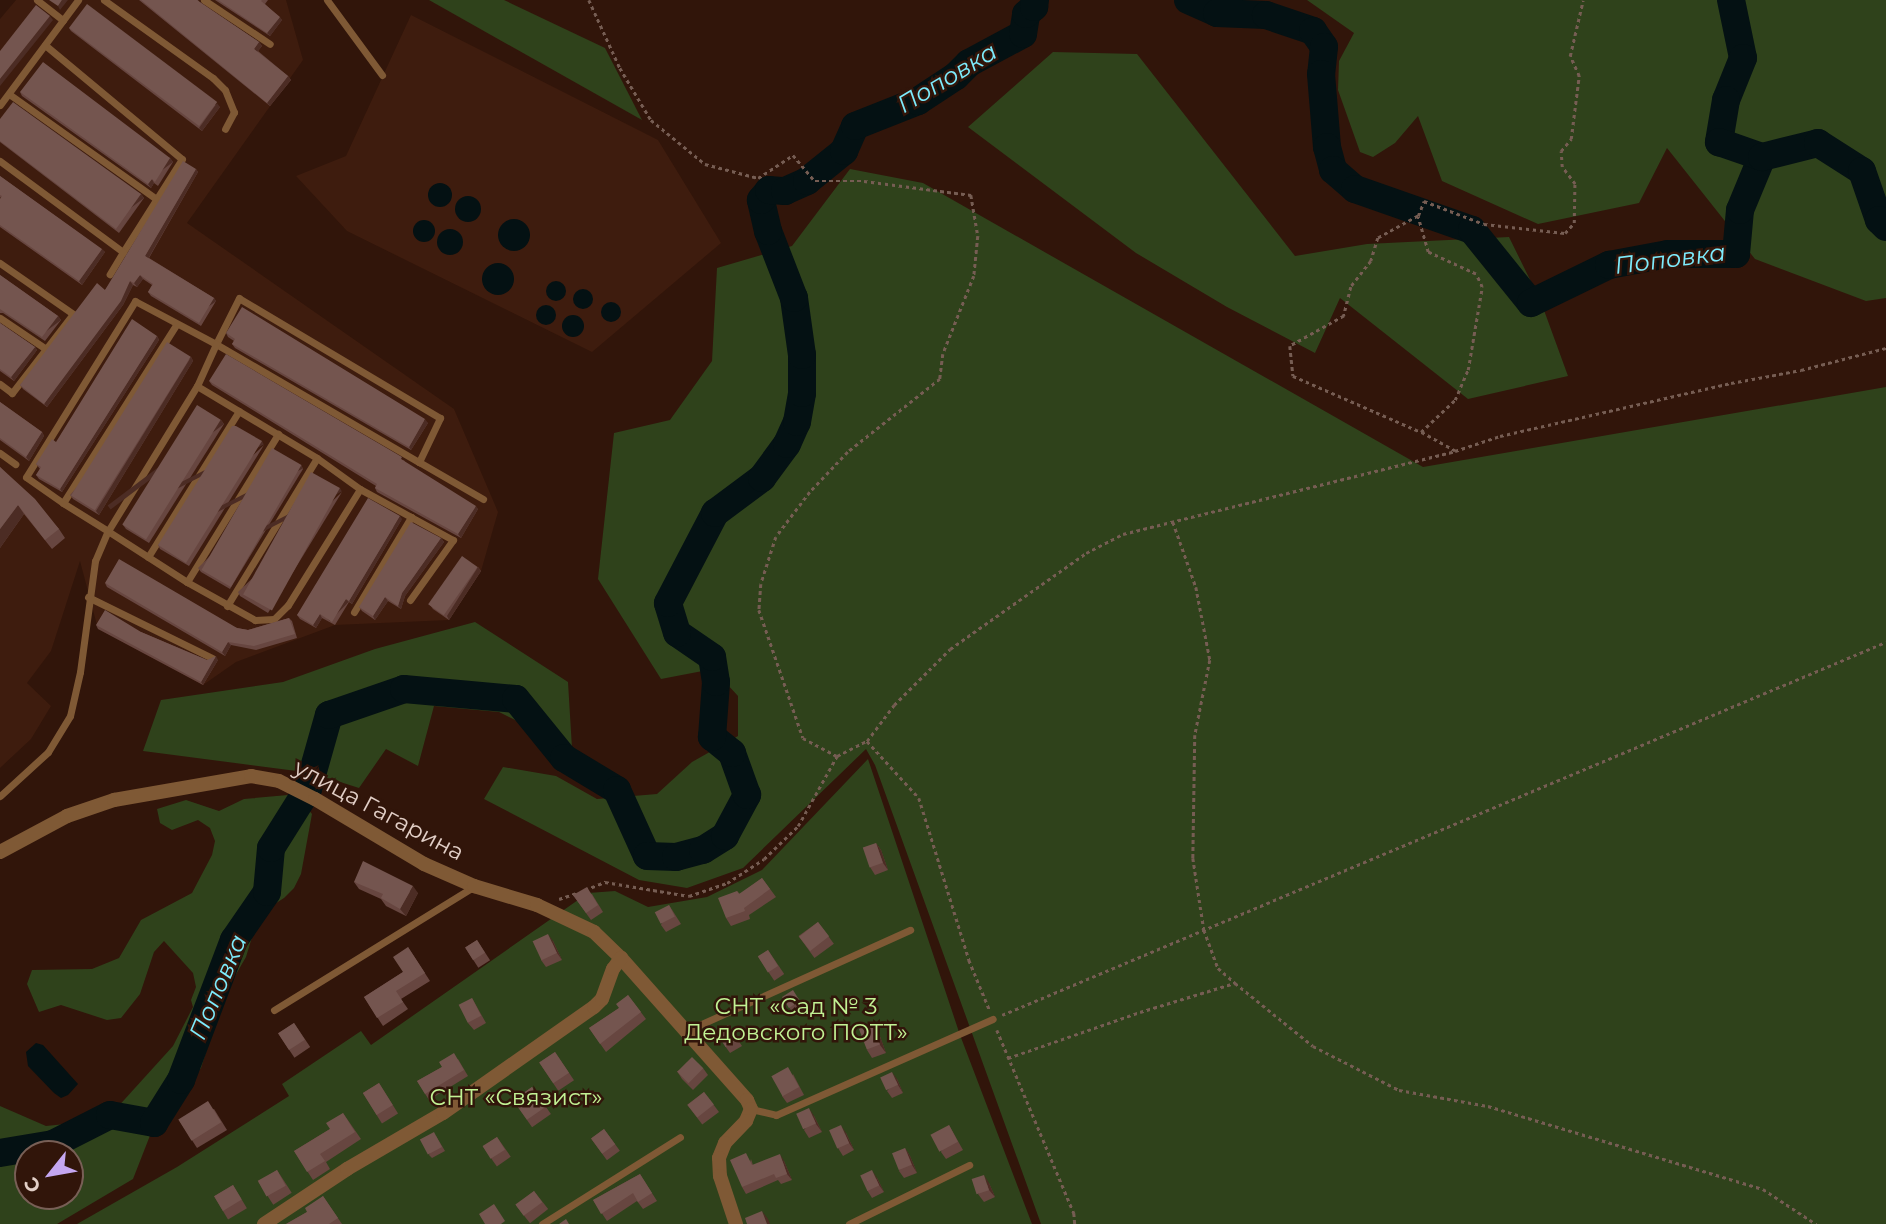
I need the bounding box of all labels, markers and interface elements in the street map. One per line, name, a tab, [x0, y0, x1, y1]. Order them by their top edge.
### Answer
water label: Поповка	[892, 37, 1002, 119]
water label: Поповка	[1613, 238, 1727, 280]
street label: улица Гагарина	[289, 754, 469, 866]
water label: Поповка	[183, 930, 253, 1044]
park label: СНТ «Сад № 3 Дедовского ПОТТ»	[684, 992, 908, 1046]
park label: СНТ «Связист»	[430, 1083, 602, 1111]
north arrow	[14, 1140, 84, 1210]
text: С	[19, 1173, 46, 1197]

